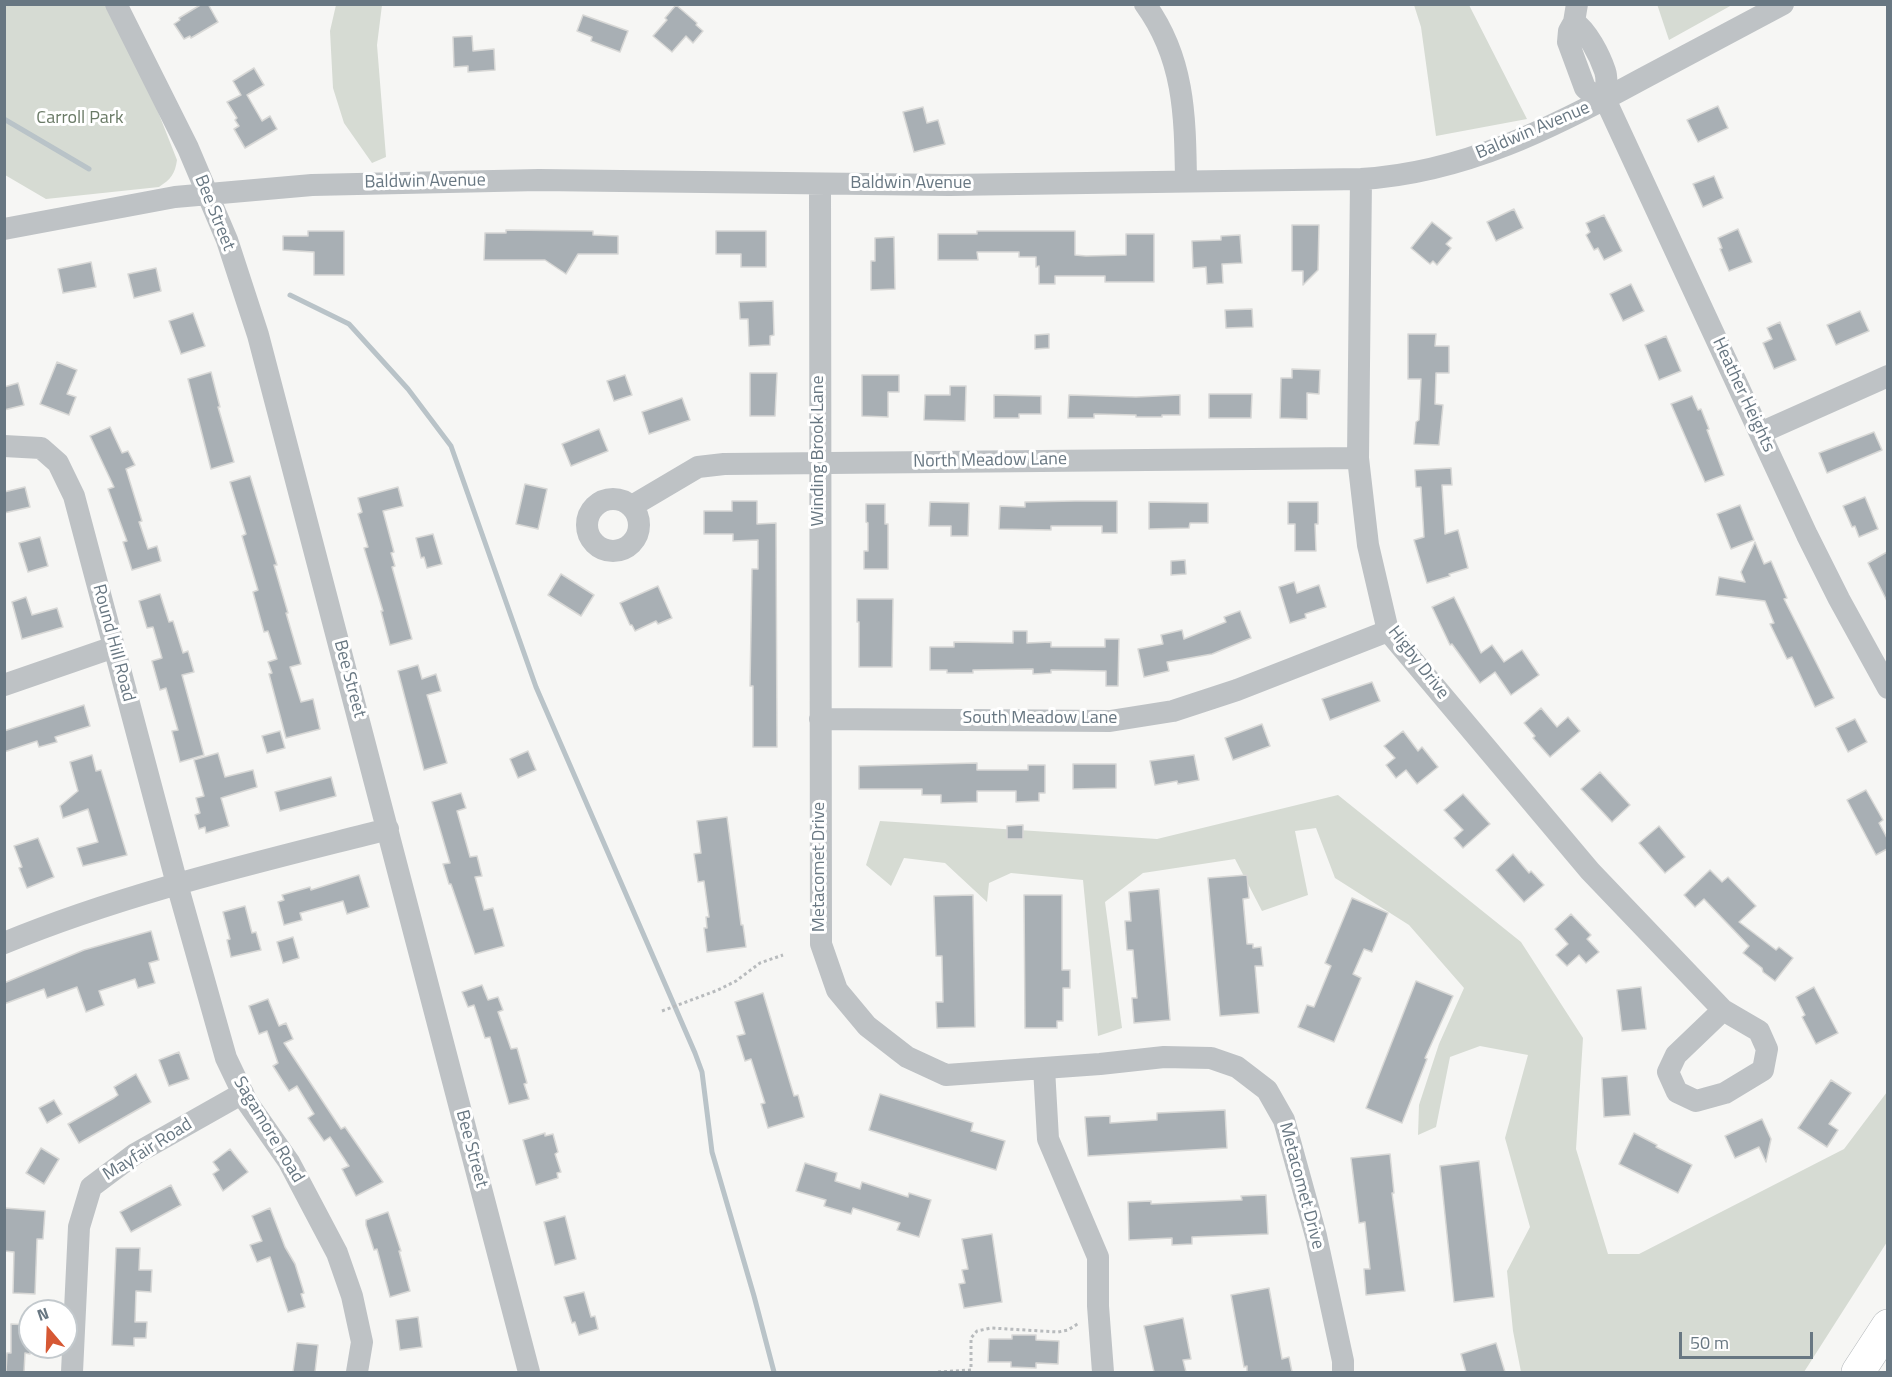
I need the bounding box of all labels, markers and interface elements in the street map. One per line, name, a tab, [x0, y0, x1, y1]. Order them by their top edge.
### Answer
street label: Baldwin Avenue	[1473, 97, 1593, 165]
park label: Carroll Park	[36, 108, 124, 130]
street label: Baldwin Avenue	[364, 170, 486, 194]
street label: Bee Street	[189, 172, 239, 254]
street label: Baldwin Avenue	[850, 173, 972, 195]
street label: Heather Heights	[1707, 334, 1779, 456]
street label: Winding Brook Lane	[808, 375, 830, 527]
street label: North Meadow Lane	[913, 449, 1067, 473]
street label: Round Hill Road	[87, 582, 139, 704]
street label: Higby Drive	[1383, 622, 1453, 704]
street label: Bee Street	[328, 638, 370, 720]
street label: South Meadow Lane	[963, 708, 1117, 730]
street label: Metacomet Drive	[809, 802, 831, 932]
street label: Sagamore Road	[228, 1073, 308, 1187]
street label: Bee Street	[450, 1108, 492, 1190]
street label: Mayfair Road	[100, 1114, 196, 1186]
street label: Metacomet Drive	[1274, 1120, 1328, 1252]
north arrow	[18, 1299, 78, 1359]
text: N	[34, 1301, 52, 1327]
scale bar	[1682, 1320, 1816, 1358]
text: 50 m	[1690, 1329, 1729, 1356]

